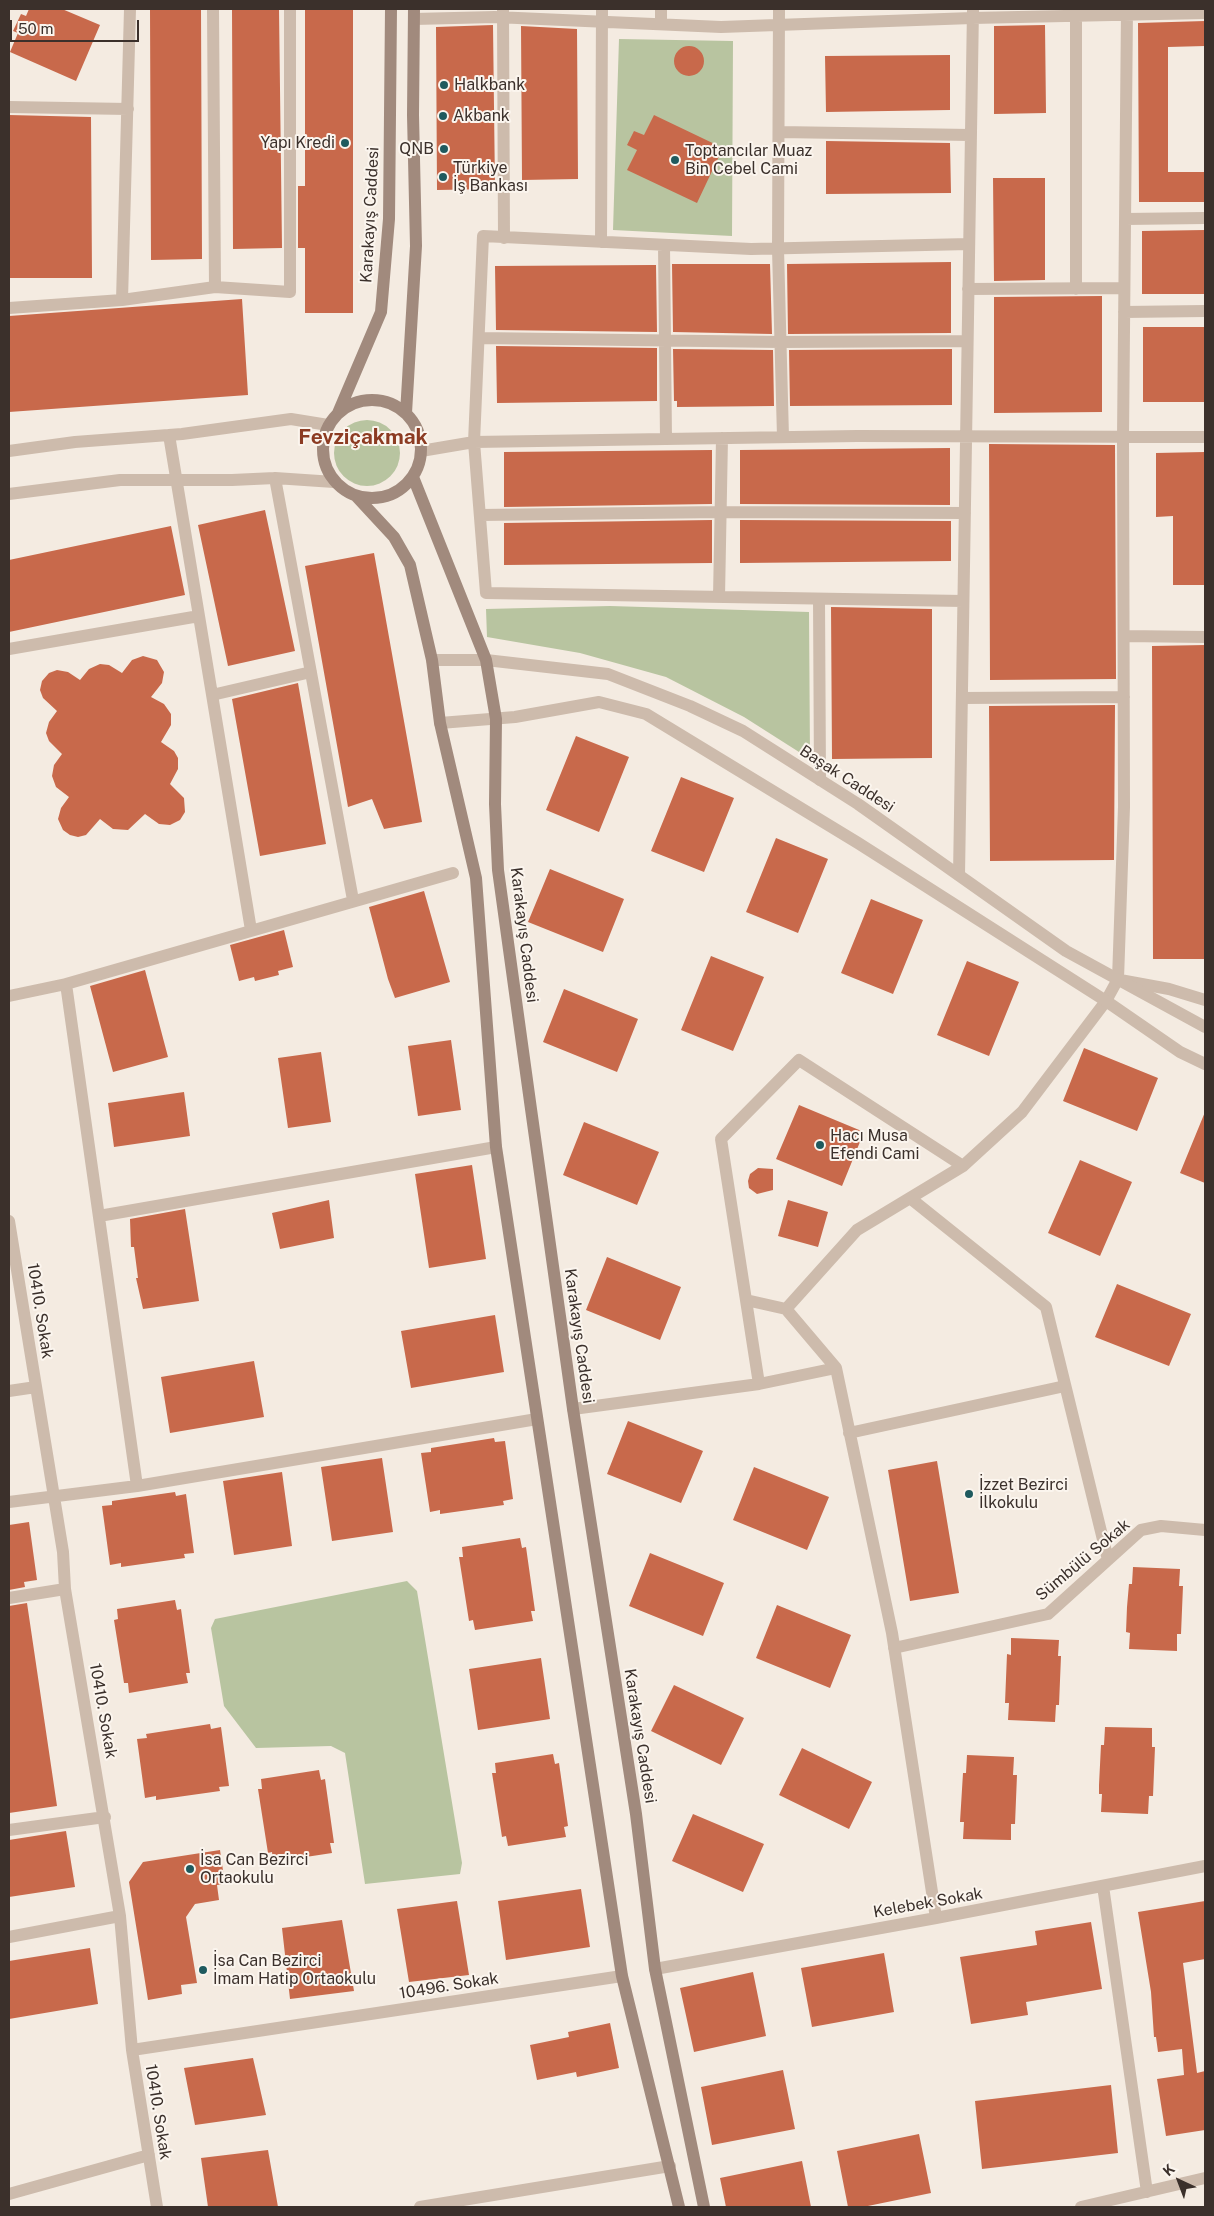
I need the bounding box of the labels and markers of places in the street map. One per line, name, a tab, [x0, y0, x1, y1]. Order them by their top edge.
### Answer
place label: Halkbank	[454, 75, 525, 95]
marker: Halkbank	[438, 79, 450, 91]
place label: Akbank	[453, 106, 510, 126]
marker: Akbank	[437, 110, 449, 122]
place label: Yapı Kredi	[260, 133, 335, 153]
marker: Yapı Kredi	[339, 137, 351, 149]
place label: QNB	[399, 139, 434, 159]
place label: Toptancılar Muaz Bin Cebel Cami	[685, 141, 812, 179]
marker: QNB	[438, 143, 450, 155]
marker: Toptancılar Muaz Bin Cebel Cami	[669, 154, 681, 166]
place label: Türkiye İş Bankası	[453, 158, 528, 196]
marker: Türkiye İş Bankası	[437, 171, 449, 183]
place label: Hacı Musa Efendi Cami	[830, 1126, 919, 1164]
marker: Hacı Musa Efendi Cami	[814, 1139, 826, 1151]
place label: İzzet Bezirci İlkokulu	[979, 1475, 1068, 1513]
marker: İzzet Bezirci İlkokulu	[963, 1488, 975, 1500]
place label: İsa Can Bezirci Ortaokulu	[200, 1850, 308, 1888]
marker: İsa Can Bezirci Ortaokulu	[184, 1863, 196, 1875]
place label: İsa Can Bezirci İmam Hatip Ortaokulu	[213, 1951, 376, 1989]
marker: İsa Can Bezirci İmam Hatip Ortaokulu	[197, 1964, 209, 1976]

